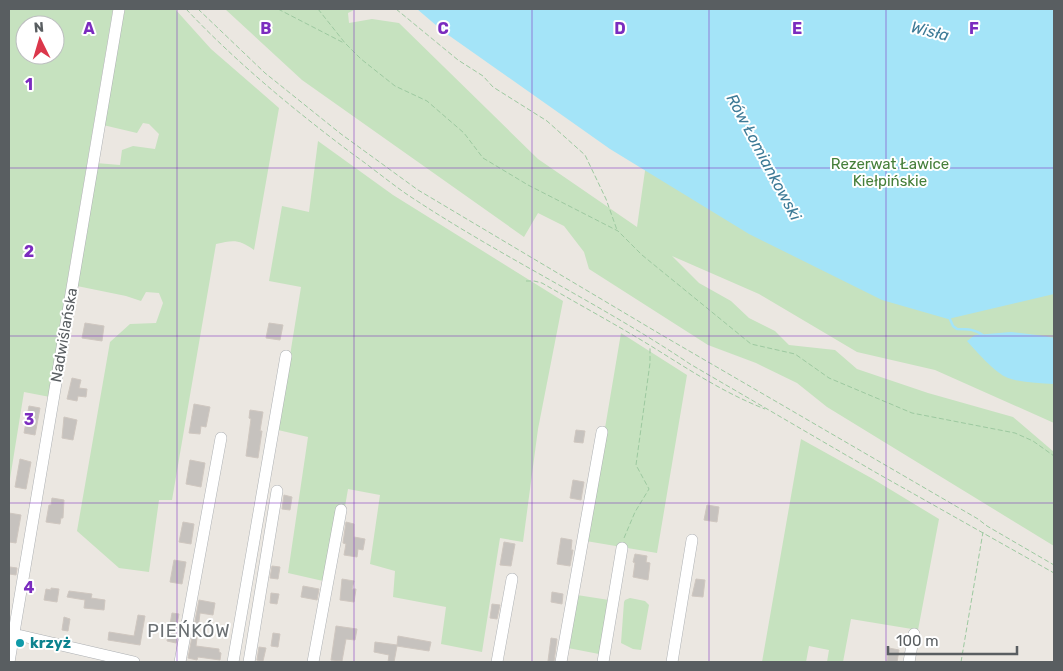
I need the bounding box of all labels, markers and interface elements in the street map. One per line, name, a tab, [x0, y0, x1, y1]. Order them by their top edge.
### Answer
north arrow	[15, 15, 65, 65]
water label: Wisła	[909, 17, 951, 45]
text: N	[33, 19, 45, 36]
text: A	[83, 19, 95, 38]
text: B	[260, 19, 272, 38]
text: C	[437, 19, 449, 38]
text: D	[614, 19, 626, 38]
text: E	[792, 19, 802, 38]
text: F	[969, 19, 979, 38]
text: 1	[25, 75, 33, 94]
water label: Rów Łomiankowski	[723, 90, 806, 225]
park label: Rezerwat Ławice Kiełpińskie	[831, 155, 949, 190]
text: 2	[24, 242, 34, 261]
street label: Nadwiślańska	[47, 286, 81, 384]
text: 3	[24, 410, 34, 429]
text: 4	[24, 578, 35, 597]
district label: PIEŃKÓW	[147, 620, 231, 642]
scale bar	[888, 624, 1017, 656]
text: 100 m	[896, 632, 938, 650]
place label: krzyż	[30, 634, 71, 652]
marker: krzyż	[14, 637, 26, 649]

